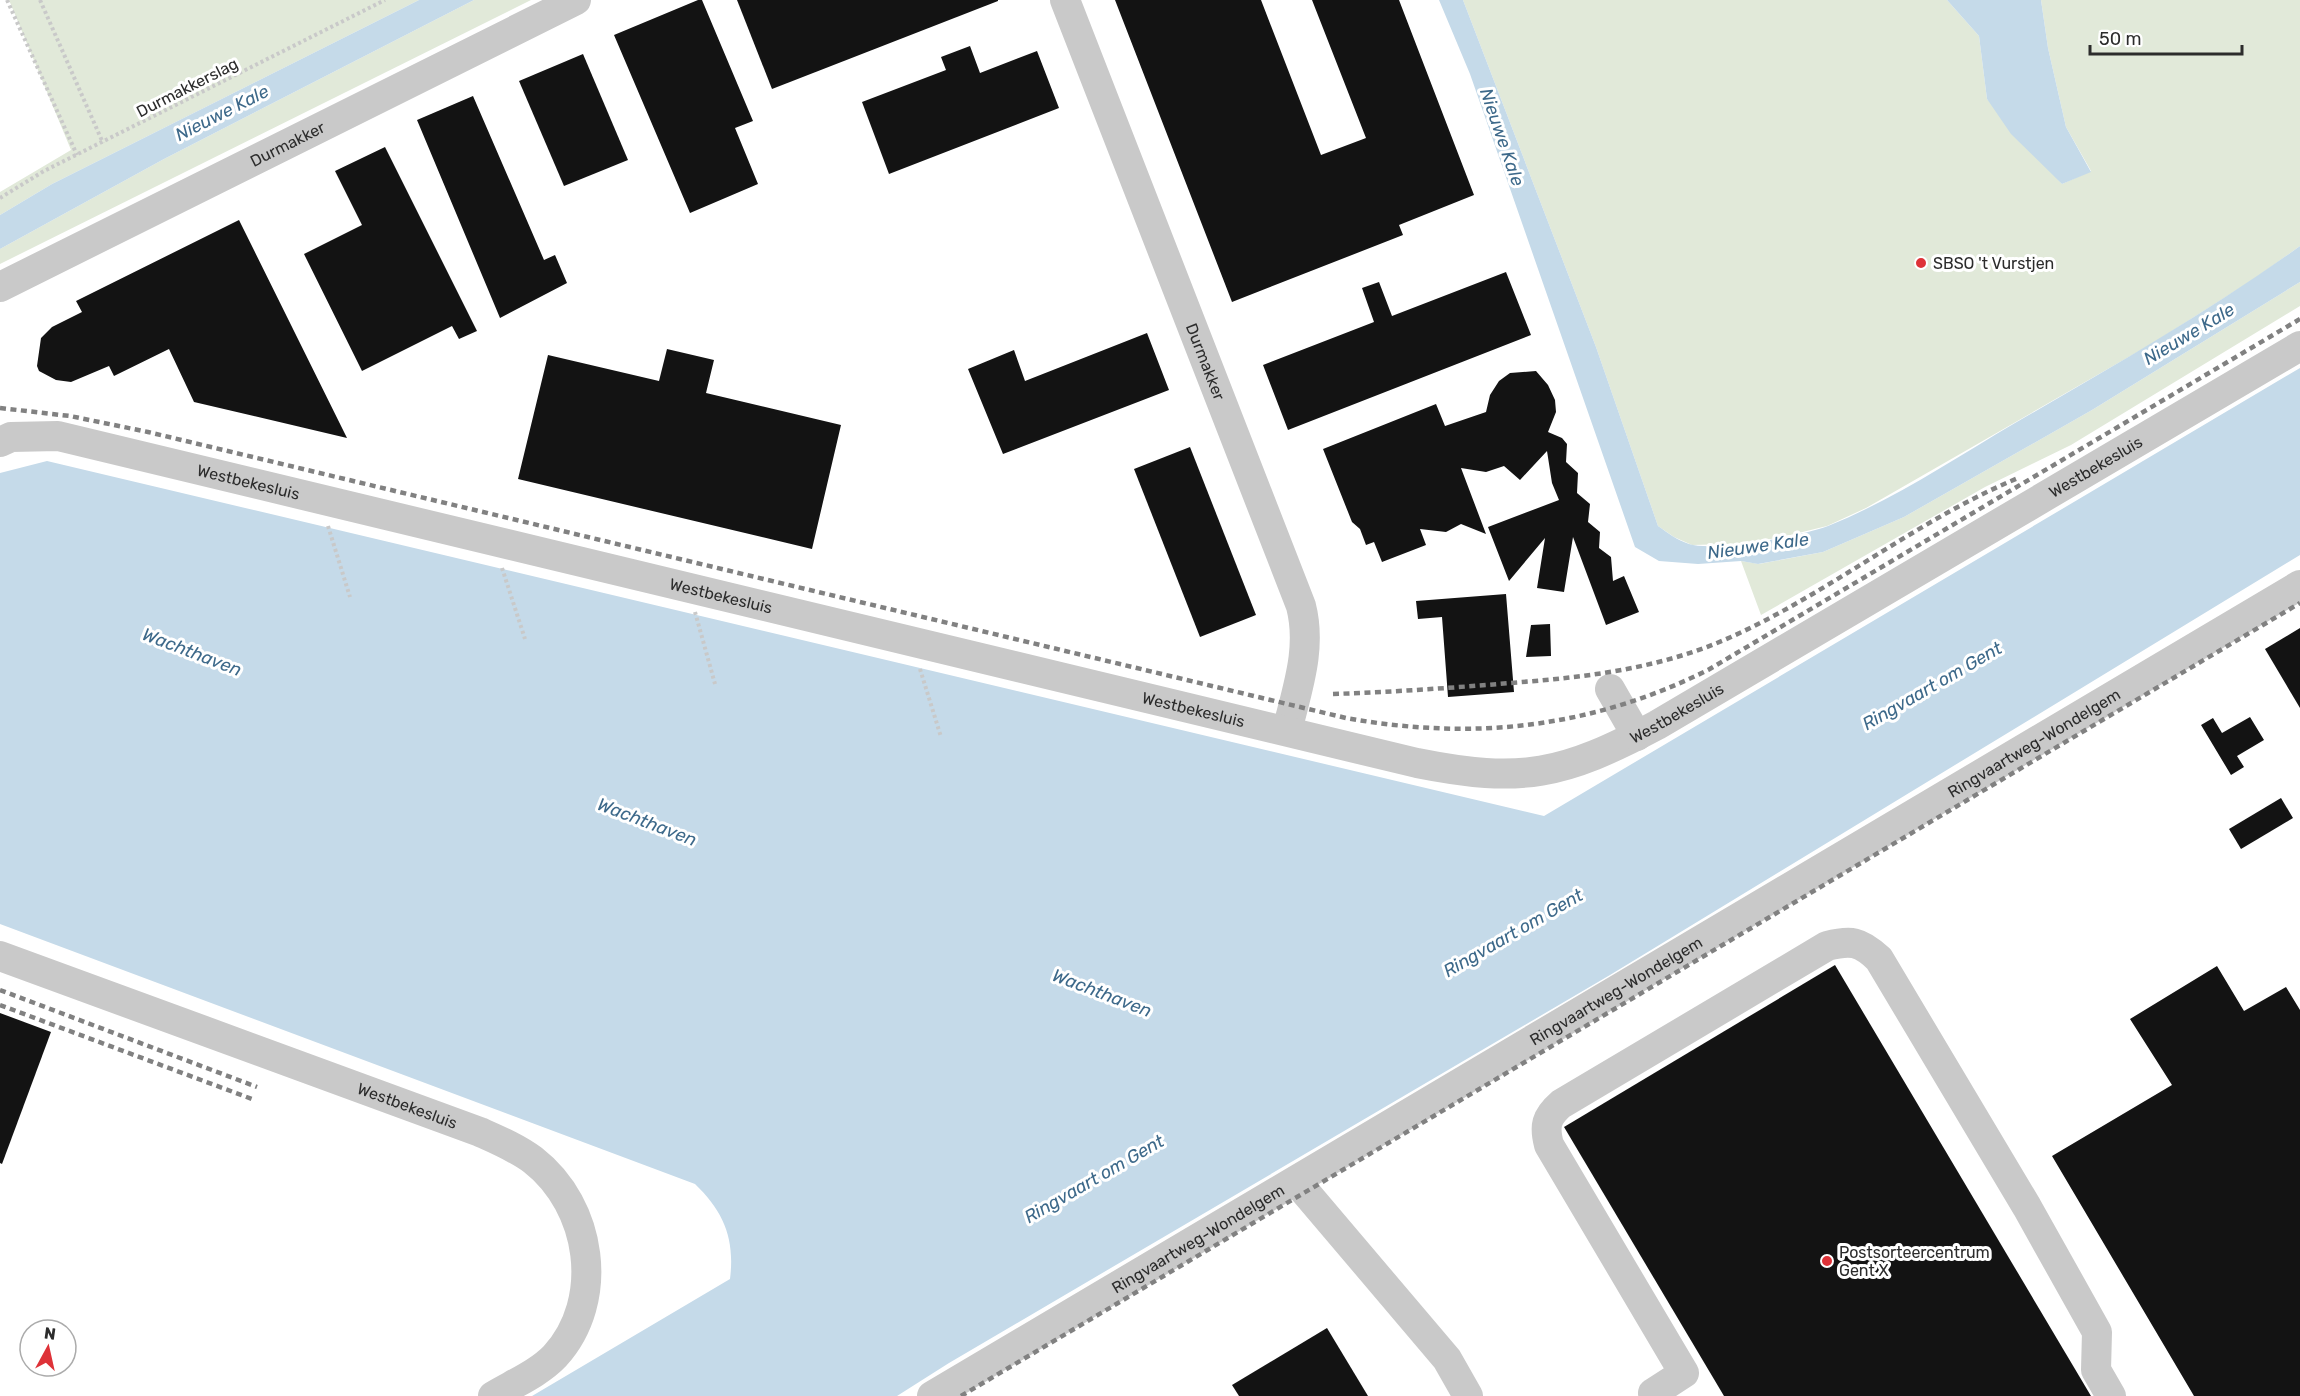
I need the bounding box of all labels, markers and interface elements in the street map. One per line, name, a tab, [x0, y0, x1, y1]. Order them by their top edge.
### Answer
scale bar	[2090, 18, 2242, 56]
text: 50 m	[2099, 28, 2142, 50]
street label: Durmakkerslag	[133, 54, 241, 121]
water label: Nieuwe Kale	[171, 80, 273, 146]
water label: Nieuwe Kale	[1475, 85, 1529, 189]
street label: Durmakker	[247, 118, 328, 171]
place label: SBSO 't Vurstjen	[1933, 254, 2054, 273]
marker: SBSO 't Vurstjen	[1914, 256, 1928, 270]
water label: Nieuwe Kale	[2140, 298, 2238, 370]
street label: Durmakker	[1182, 321, 1229, 403]
street label: Westbekesluis	[2046, 432, 2146, 502]
street label: Westbekesluis	[195, 461, 302, 504]
water label: Nieuwe Kale	[1706, 528, 1810, 564]
street label: Westbekesluis	[668, 574, 774, 618]
water label: Wachthaven	[139, 623, 245, 681]
water label: Ringvaart om Gent	[1858, 636, 2007, 735]
street label: Westbekesluis	[1627, 679, 1727, 748]
street label: Ringvaartweg-Wondelgem	[1944, 685, 2124, 802]
street label: Westbekesluis	[1140, 688, 1247, 731]
water label: Wachthaven	[594, 793, 700, 851]
water label: Ringvaart om Gent	[1439, 883, 1588, 982]
street label: Ringvaartweg-Wondelgem	[1526, 933, 1706, 1050]
water label: Wachthaven	[1049, 964, 1155, 1022]
street label: Westbekesluis	[355, 1079, 460, 1133]
water label: Ringvaart om Gent	[1020, 1129, 1169, 1228]
street label: Ringvaartweg-Wondelgem	[1108, 1180, 1288, 1297]
place label: Postsorteercentrum Gent X	[1839, 1243, 1990, 1280]
marker: Postsorteercentrum Gent X	[1820, 1254, 1834, 1268]
north arrow	[18, 1318, 78, 1378]
text: N	[43, 1323, 57, 1344]

